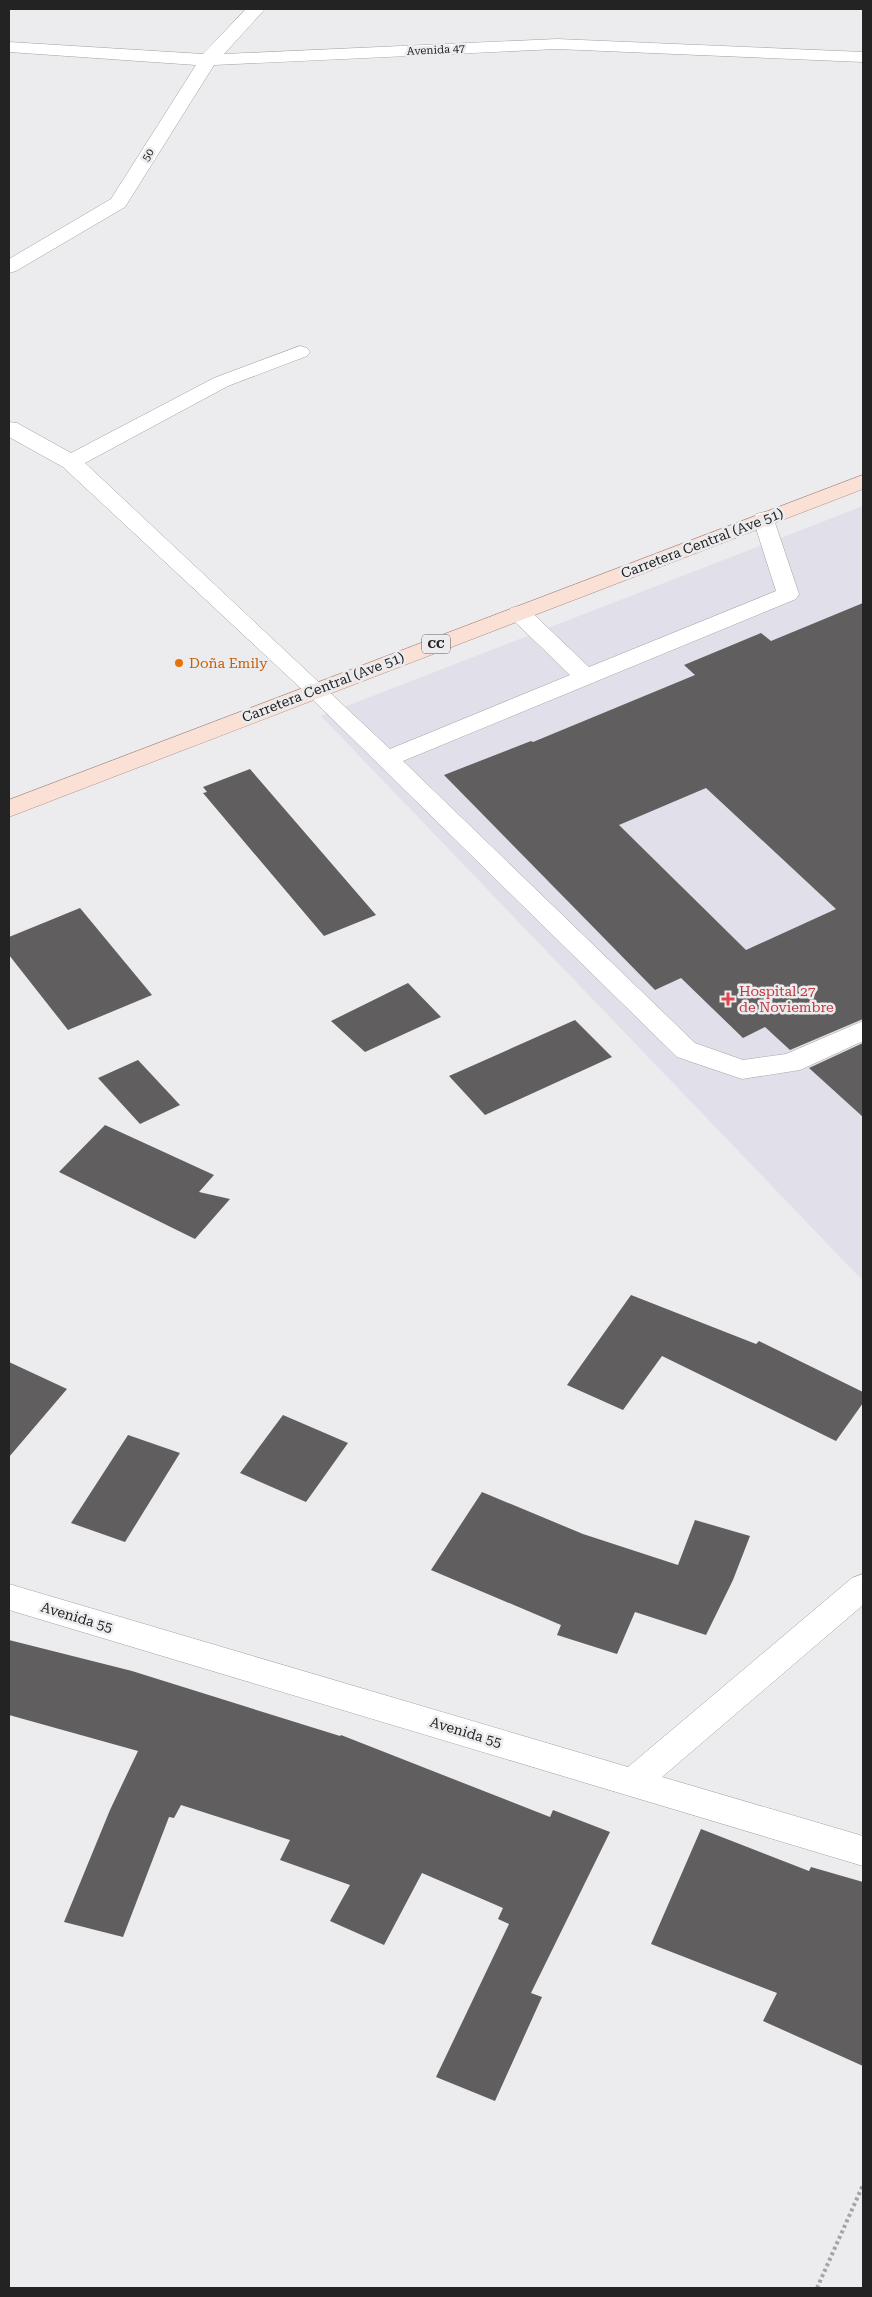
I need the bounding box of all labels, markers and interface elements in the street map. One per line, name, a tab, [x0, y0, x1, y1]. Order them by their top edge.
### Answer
street label: Avenida 47	[407, 42, 465, 58]
street label: 50	[139, 146, 157, 164]
street label: Carretera Central (Ave 51)	[619, 505, 785, 581]
road number: CC	[422, 634, 450, 654]
street label: Carretera Central (Ave 51)	[240, 649, 406, 725]
place label: Doña Emily	[189, 655, 268, 671]
marker: Doña Emily	[173, 657, 185, 669]
place label: Hospital 27 de Noviembre	[739, 983, 834, 1015]
marker: Hospital 27 de Noviembre	[721, 992, 735, 1006]
street label: Avenida 55	[39, 1599, 115, 1636]
street label: Avenida 55	[428, 1714, 504, 1751]

